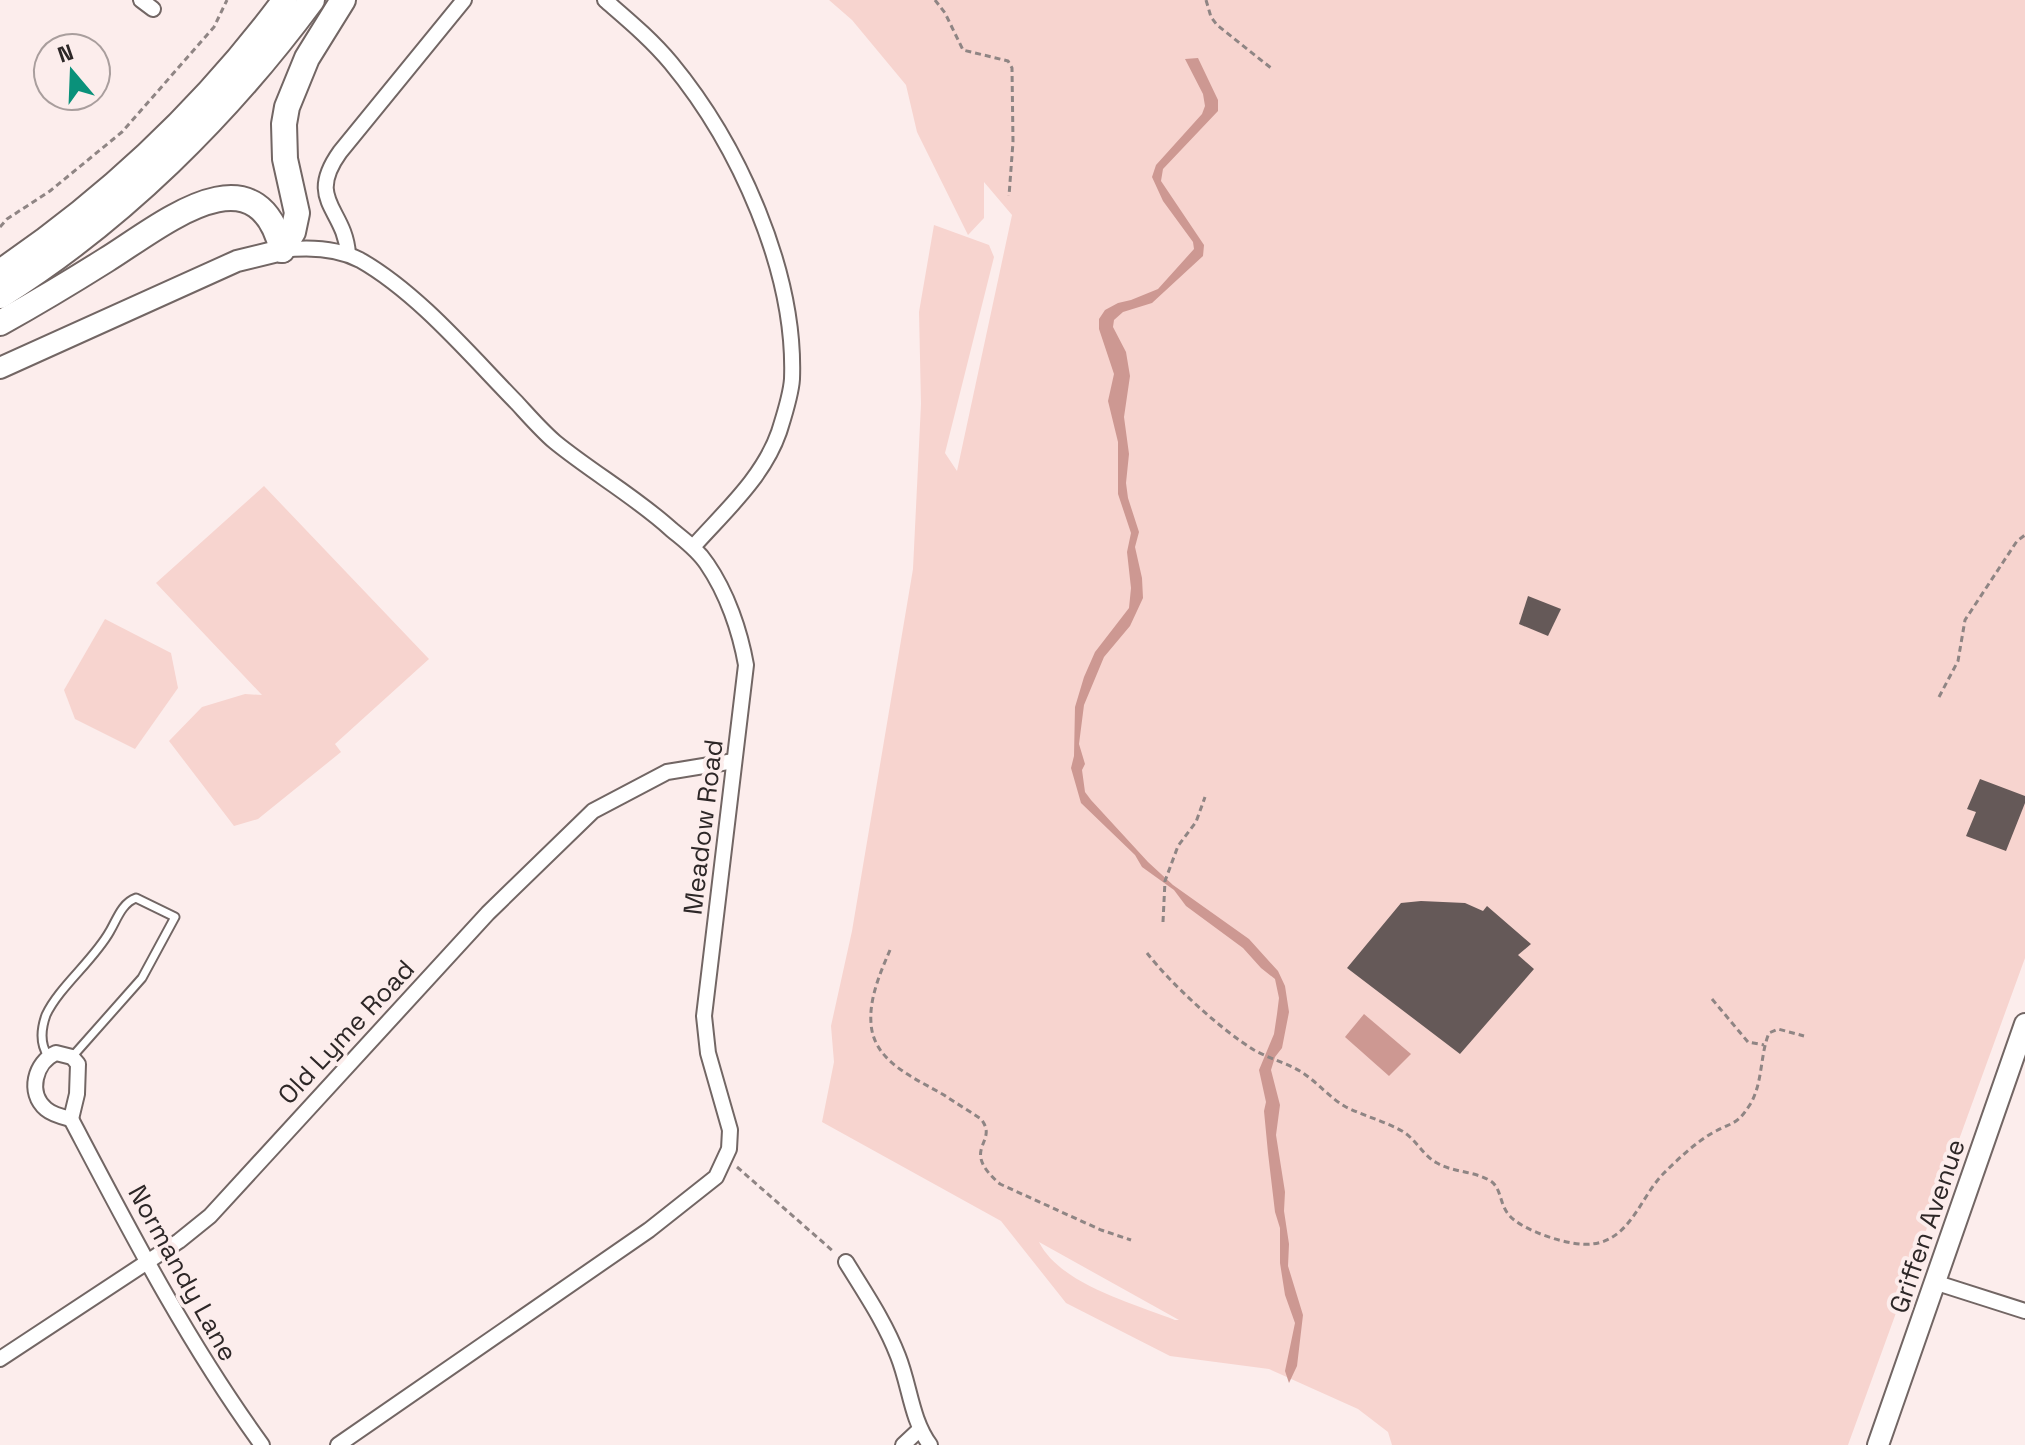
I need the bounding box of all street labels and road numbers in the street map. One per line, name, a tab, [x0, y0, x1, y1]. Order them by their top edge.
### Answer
street label: Meadow Road	[675, 737, 731, 917]
street label: Old Lyme Road	[270, 953, 422, 1111]
street label: Griffen Avenue	[1881, 1134, 1973, 1318]
street label: Normandy Lane	[121, 1179, 245, 1367]

